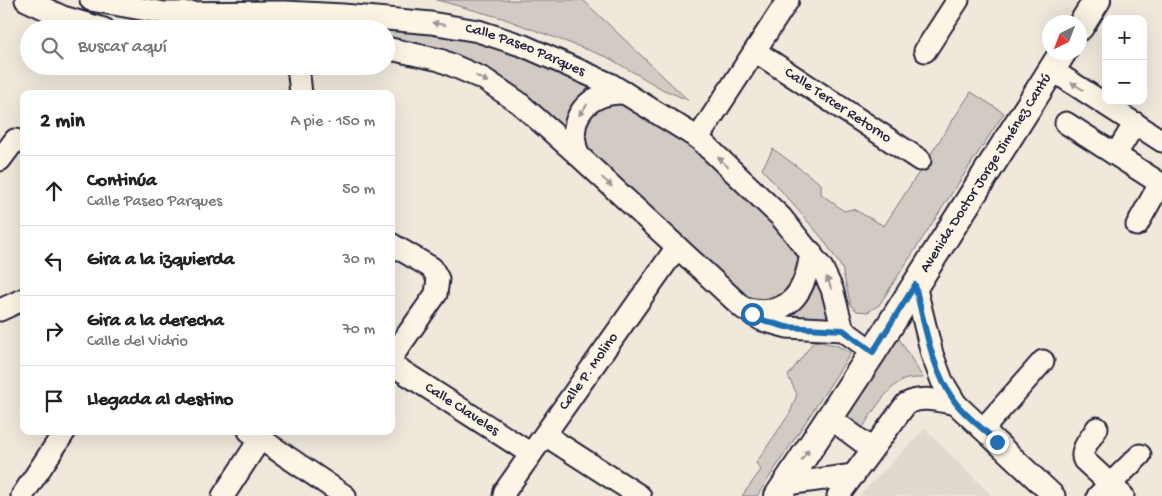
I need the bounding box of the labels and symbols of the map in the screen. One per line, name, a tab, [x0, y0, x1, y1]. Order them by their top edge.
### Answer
north arrow	[1042, 15, 1087, 60]
one-way arrow	[430, 20, 446, 28]
street label: Calle Paseo Parques	[464, 20, 588, 81]
street label: Calle Tercer Retorno	[781, 64, 895, 148]
street label: Avenida Doctor Jorge Jiménez Cantú	[916, 70, 1056, 276]
one-way arrow	[475, 75, 489, 83]
one-way arrow	[1070, 82, 1083, 91]
one-way arrow	[578, 103, 588, 117]
one-way arrow	[717, 156, 729, 168]
one-way arrow	[601, 176, 613, 188]
one-way arrow	[824, 276, 832, 290]
route start	[741, 303, 764, 326]
street label: Calle P. Molino	[556, 329, 623, 414]
street label: Calle Claveles	[421, 379, 503, 440]
route end	[986, 431, 1009, 454]
one-way arrow	[800, 449, 810, 462]

